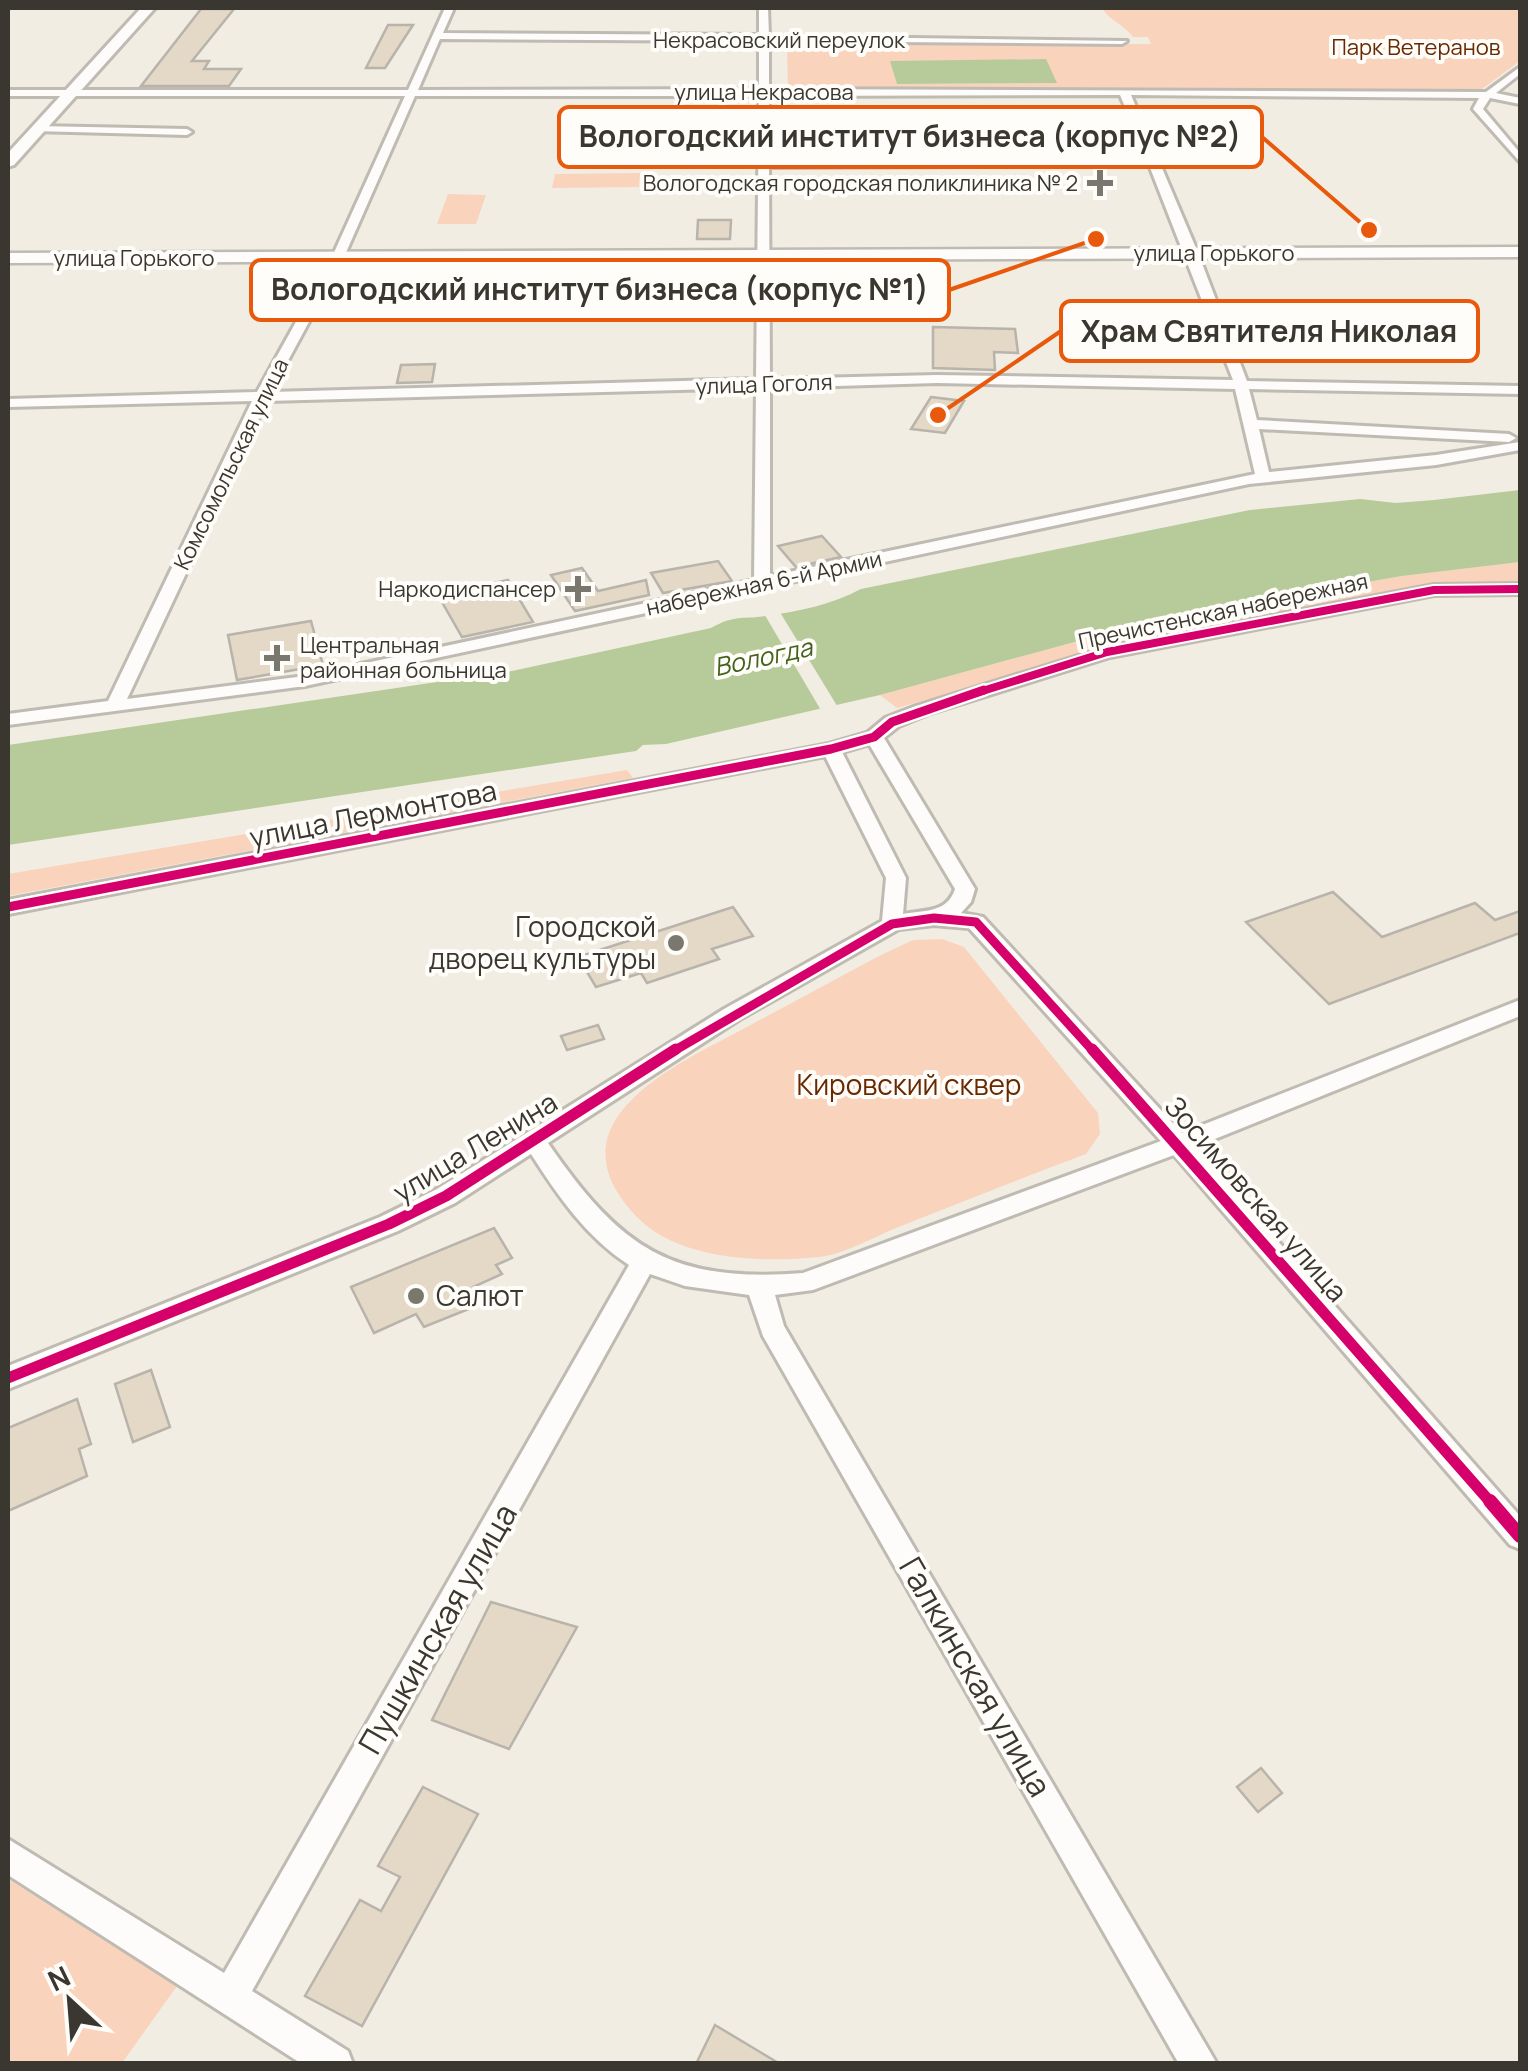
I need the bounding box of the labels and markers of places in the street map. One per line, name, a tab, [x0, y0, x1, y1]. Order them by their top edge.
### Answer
callout: Вологодский институт бизнеса (корпус №2)	[559, 107, 1262, 167]
place label: Вологодская городская поликлиника № 2	[643, 168, 1078, 198]
marker: Вологодская городская поликлиника № 2	[1087, 170, 1113, 196]
callout: Вологодский институт бизнеса (корпус №1)	[251, 260, 949, 320]
callout: Храм Святителя Николая	[1061, 301, 1478, 361]
place label: Наркодиспансер	[378, 574, 556, 604]
marker: Наркодиспансер	[565, 576, 591, 602]
place label: Центральная районная больница	[300, 630, 507, 685]
marker: Центральная районная больница	[264, 645, 290, 671]
place label: Городской дворец культуры	[429, 907, 656, 977]
marker: Городской дворец культуры	[665, 932, 687, 954]
place label: Салют	[436, 1276, 524, 1314]
marker: Салют	[405, 1285, 427, 1307]

